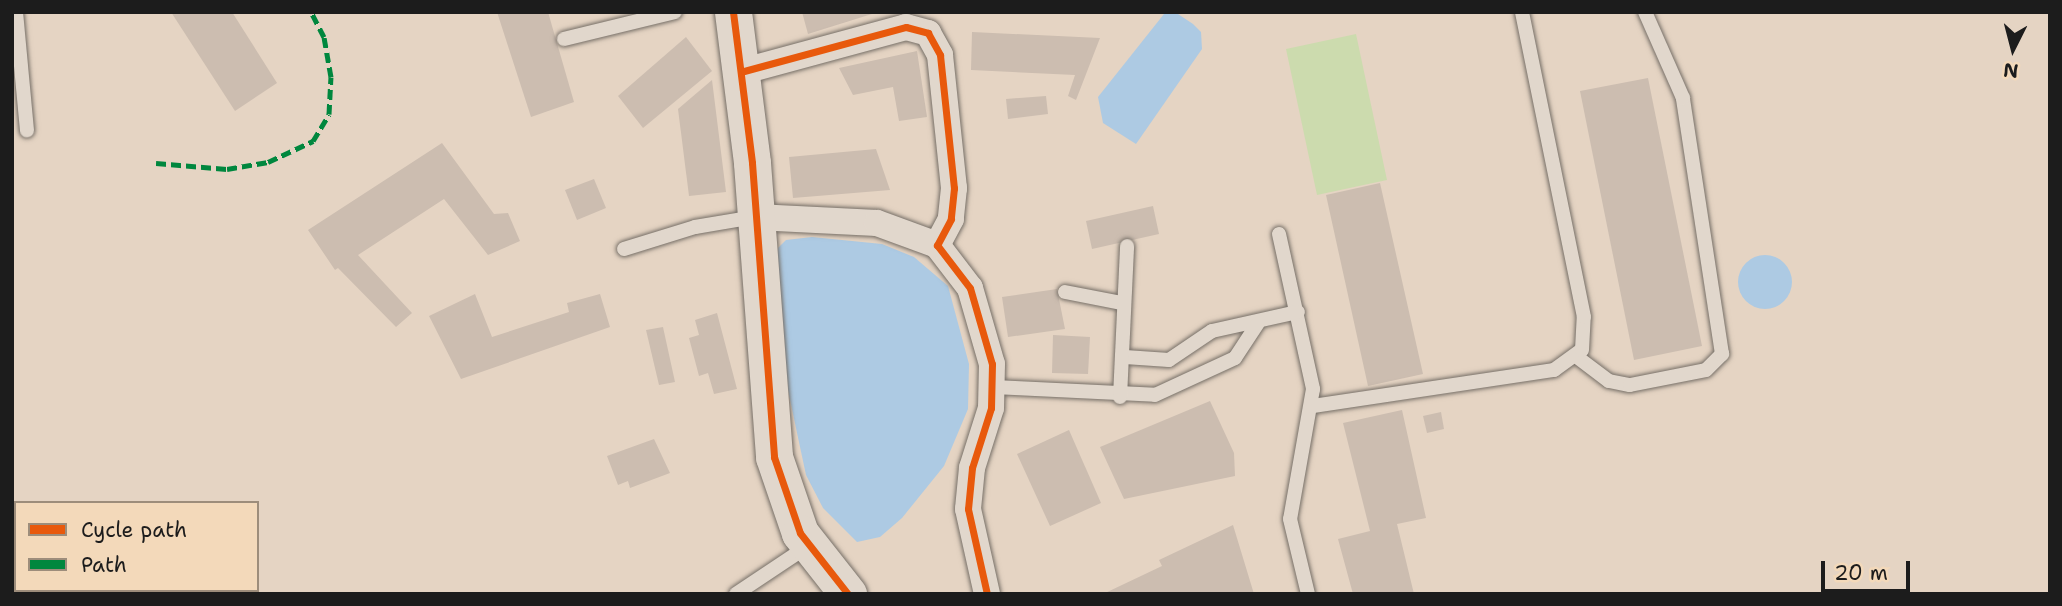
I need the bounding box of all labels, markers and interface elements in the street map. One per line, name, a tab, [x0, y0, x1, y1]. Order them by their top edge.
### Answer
north arrow	[1978, 14, 2048, 84]
text: N	[2002, 57, 2020, 84]
legend	[14, 501, 259, 592]
text: Cycle path	[81, 516, 187, 544]
scale bar	[1824, 546, 1913, 590]
text: Path	[81, 551, 127, 579]
text: 20 m	[1834, 559, 1888, 587]

